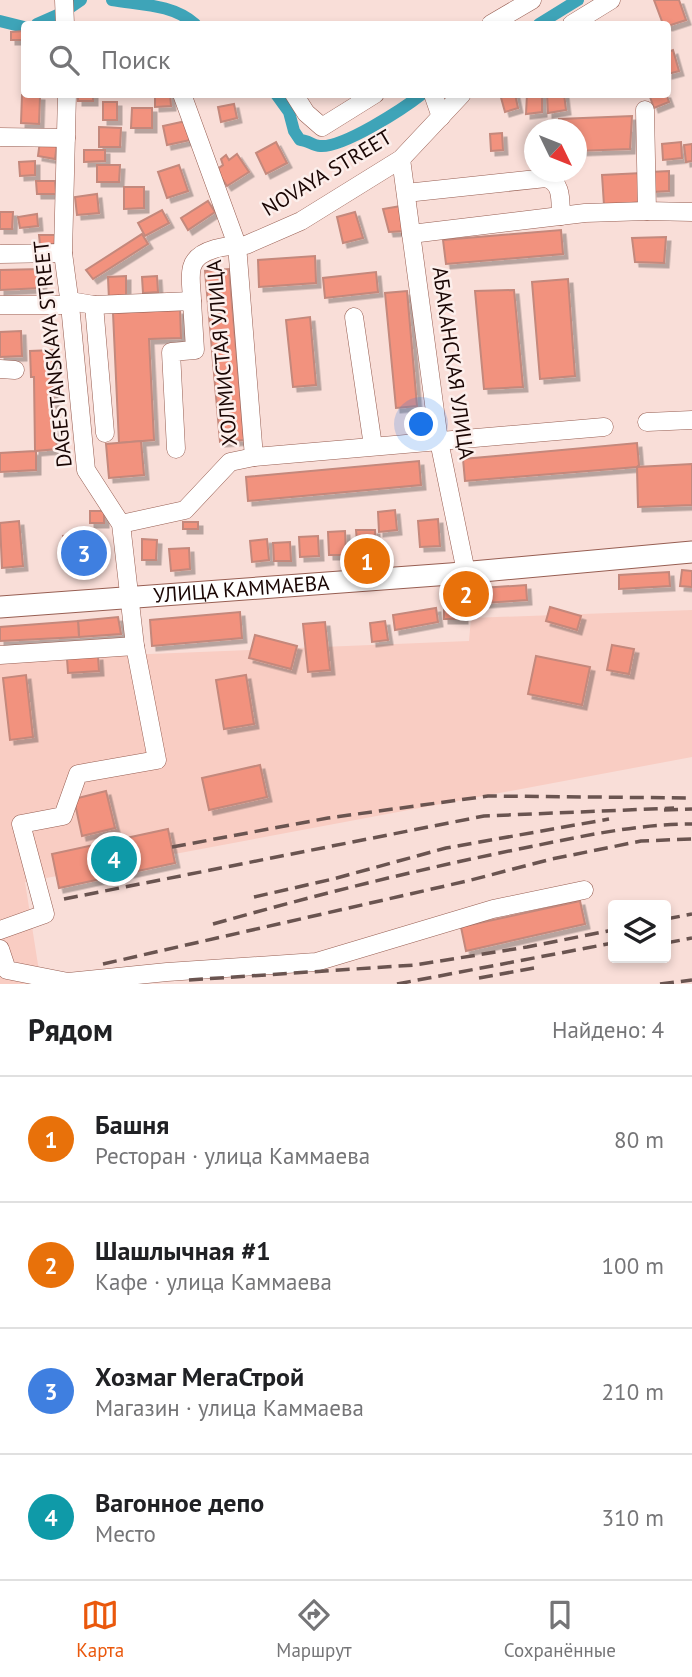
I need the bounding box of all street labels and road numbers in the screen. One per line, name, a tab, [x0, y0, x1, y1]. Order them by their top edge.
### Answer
street label: NOVAYA STREET	[257, 123, 397, 222]
street label: DAGESTANSKAYA STREET	[27, 239, 78, 469]
street label: ХОЛМИСТАЯ УЛИЦА	[200, 258, 243, 447]
street label: АБАКАНСКАЯ УЛИЦА	[427, 265, 480, 462]
street label: УЛИЦА КАММАЕВА	[152, 569, 331, 609]

